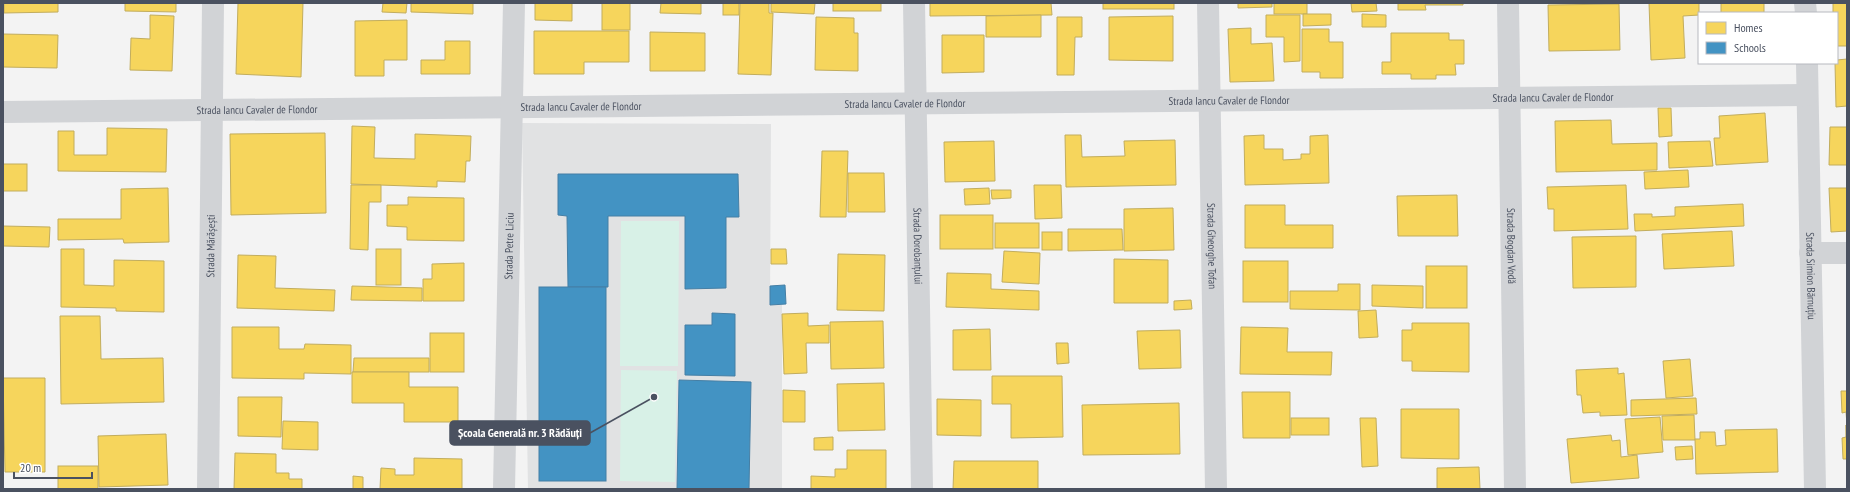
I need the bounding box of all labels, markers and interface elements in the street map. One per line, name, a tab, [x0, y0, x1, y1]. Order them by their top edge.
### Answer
legend	[1698, 12, 1838, 64]
text: Homes	[1734, 20, 1762, 35]
text: Schools	[1734, 40, 1766, 55]
street label: Strada Iancu Cavaler de Flondor	[1492, 90, 1613, 105]
street label: Strada Iancu Cavaler de Flondor	[1168, 93, 1290, 108]
street label: Strada Iancu Cavaler de Flondor	[844, 96, 966, 111]
street label: Strada Iancu Cavaler de Flondor	[520, 99, 642, 114]
street label: Strada Iancu Cavaler de Flondor	[196, 102, 318, 117]
street label: Strada Gheorghe Tofan	[1204, 203, 1220, 289]
street label: Strada Dorobanțului	[910, 208, 926, 284]
street label: Strada Bogdan Vodă	[1504, 208, 1519, 284]
street label: Strada Petre Liciu	[501, 212, 517, 280]
street label: Strada Mărășești	[203, 214, 218, 278]
street label: Strada Simion Bărnuțiu	[1803, 232, 1819, 320]
callout: Școala Generală nr. 3 Rădăuți	[450, 421, 590, 445]
text: Școala Generală nr. 3 Rădăuți	[458, 425, 582, 440]
scale bar	[14, 454, 92, 480]
text: 20 m	[20, 460, 41, 475]

